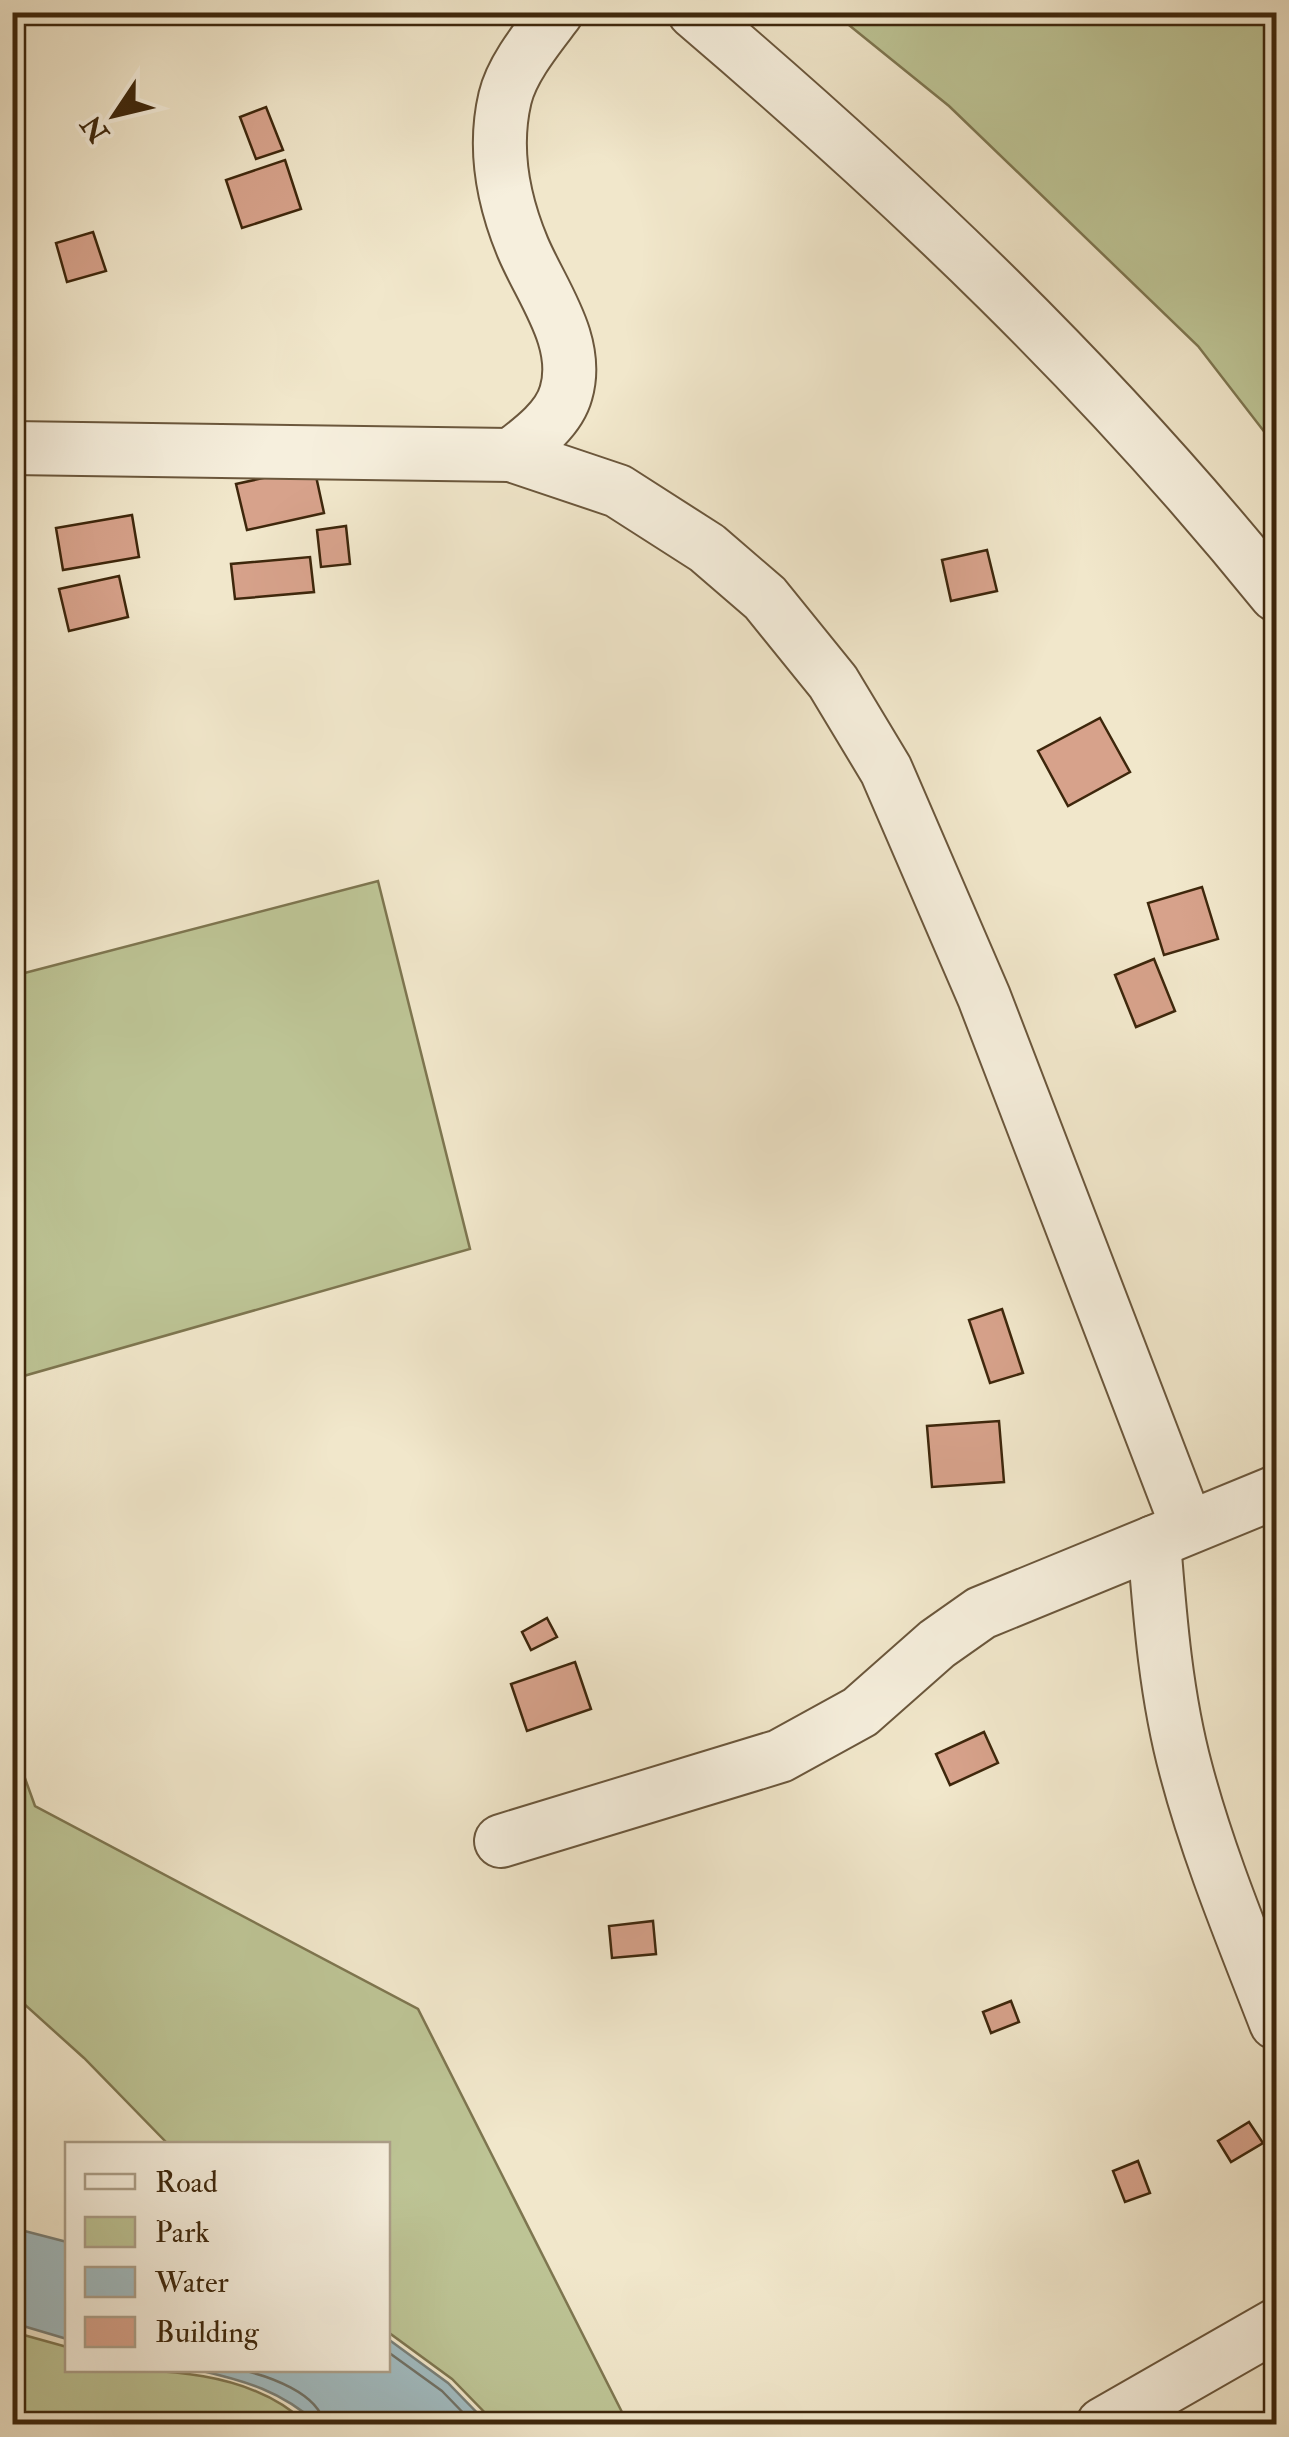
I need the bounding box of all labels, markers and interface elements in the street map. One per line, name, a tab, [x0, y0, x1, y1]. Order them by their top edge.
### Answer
north arrow	[65, 65, 165, 165]
text: N	[74, 107, 118, 150]
legend	[65, 2142, 390, 2372]
text: Road	[155, 2164, 218, 2201]
text: Park	[155, 2214, 210, 2251]
text: Water	[154, 2264, 229, 2301]
text: Building	[155, 2314, 260, 2351]

